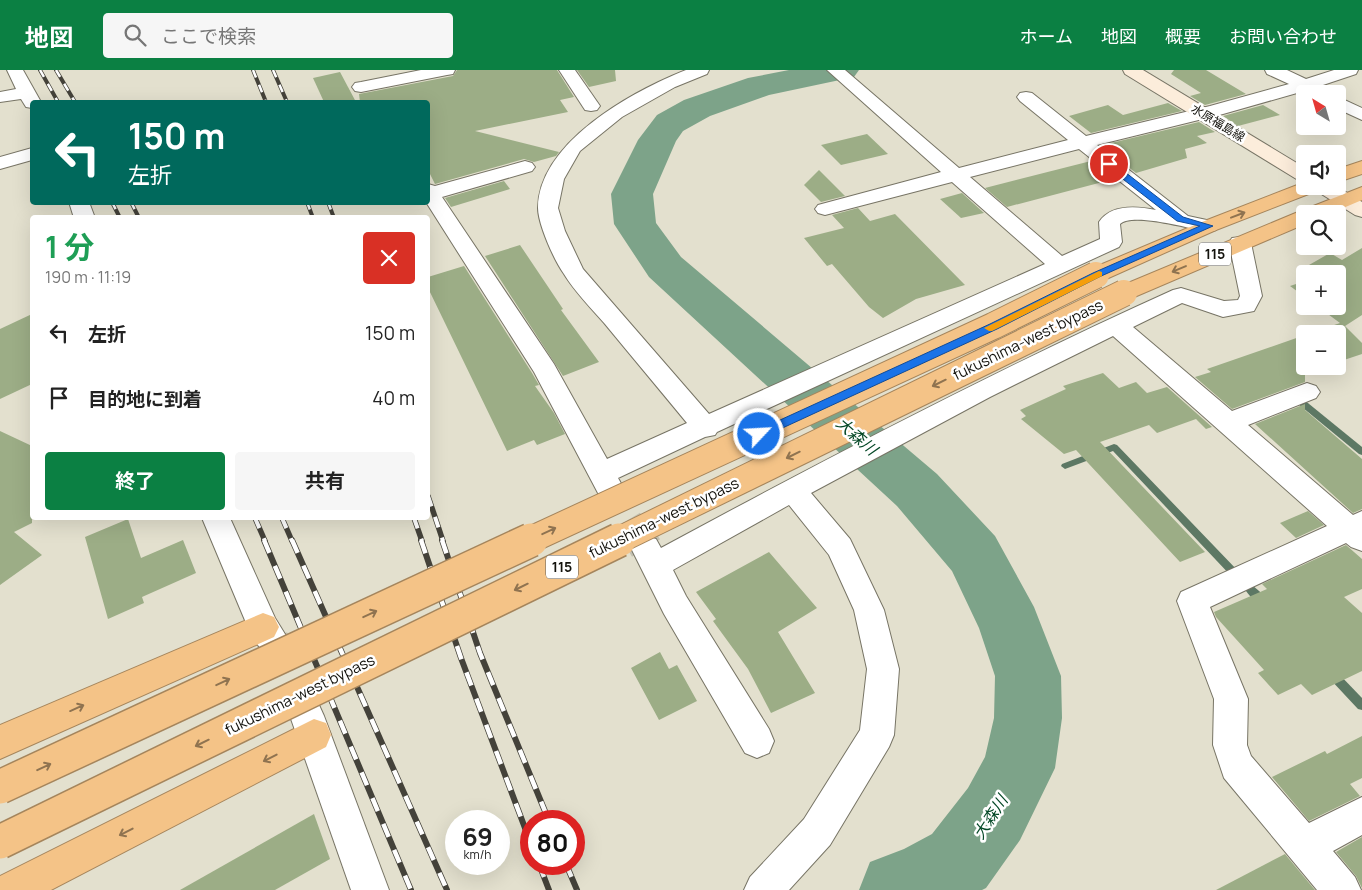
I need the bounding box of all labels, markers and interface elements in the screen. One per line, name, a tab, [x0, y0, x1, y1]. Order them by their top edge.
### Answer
search box	[103, 13, 453, 58]
text: 地図	[25, 20, 73, 53]
icon: search	[121, 21, 149, 49]
text: ここで検索	[161, 23, 256, 49]
text: ホーム	[1020, 24, 1073, 48]
text: 地図	[1101, 24, 1137, 48]
text: 概要	[1165, 24, 1201, 48]
text: お問い合わせ	[1229, 24, 1337, 48]
north arrow	[1296, 85, 1346, 135]
map controls	[1296, 85, 1346, 375]
street label: 水原福島線	[1188, 100, 1248, 145]
text: 150 m	[128, 112, 225, 160]
icon: left	[45, 120, 110, 185]
pin	[1088, 143, 1130, 185]
button: sound	[1296, 145, 1346, 195]
icon: arrive	[1095, 150, 1123, 178]
text: 左折	[128, 160, 172, 190]
button: search	[1296, 205, 1346, 255]
one-way arrow	[1229, 210, 1245, 219]
text: 1 分	[45, 226, 94, 267]
button: close	[363, 232, 415, 284]
road number: 115	[1199, 242, 1231, 265]
button: +	[1296, 265, 1346, 315]
text: 190 m · 11:19	[45, 266, 131, 288]
one-way arrow	[1172, 266, 1187, 275]
street label: fukushima-west bypass	[949, 294, 1106, 385]
icon: left	[45, 319, 73, 347]
text: 150 m	[365, 320, 415, 346]
text: 左折	[88, 321, 126, 347]
button: −	[1296, 325, 1346, 375]
one-way arrow	[932, 379, 947, 388]
icon: arrive	[45, 384, 73, 412]
text: 40 m	[372, 385, 415, 411]
text: 目的地に到着	[88, 386, 202, 412]
position arrow	[732, 407, 784, 459]
water label: 大森川	[832, 412, 884, 461]
one-way arrow	[786, 450, 801, 460]
button: 終了	[45, 452, 225, 510]
button: 共有	[235, 452, 415, 510]
street label: fukushima-west bypass	[585, 472, 742, 563]
one-way arrow	[541, 526, 556, 535]
road number: 115	[546, 556, 578, 578]
one-way arrow	[514, 583, 529, 592]
one-way arrow	[362, 608, 377, 618]
street label: fukushima-west bypass	[221, 649, 378, 740]
one-way arrow	[215, 677, 230, 687]
one-way arrow	[69, 703, 84, 713]
one-way arrow	[195, 739, 210, 748]
one-way arrow	[263, 753, 278, 763]
one-way arrow	[36, 761, 51, 771]
water label: 大森川	[968, 789, 1013, 843]
speed limit sign: 80	[520, 810, 585, 875]
text: 69	[462, 819, 493, 854]
one-way arrow	[118, 827, 133, 837]
text: km/h	[464, 846, 491, 863]

